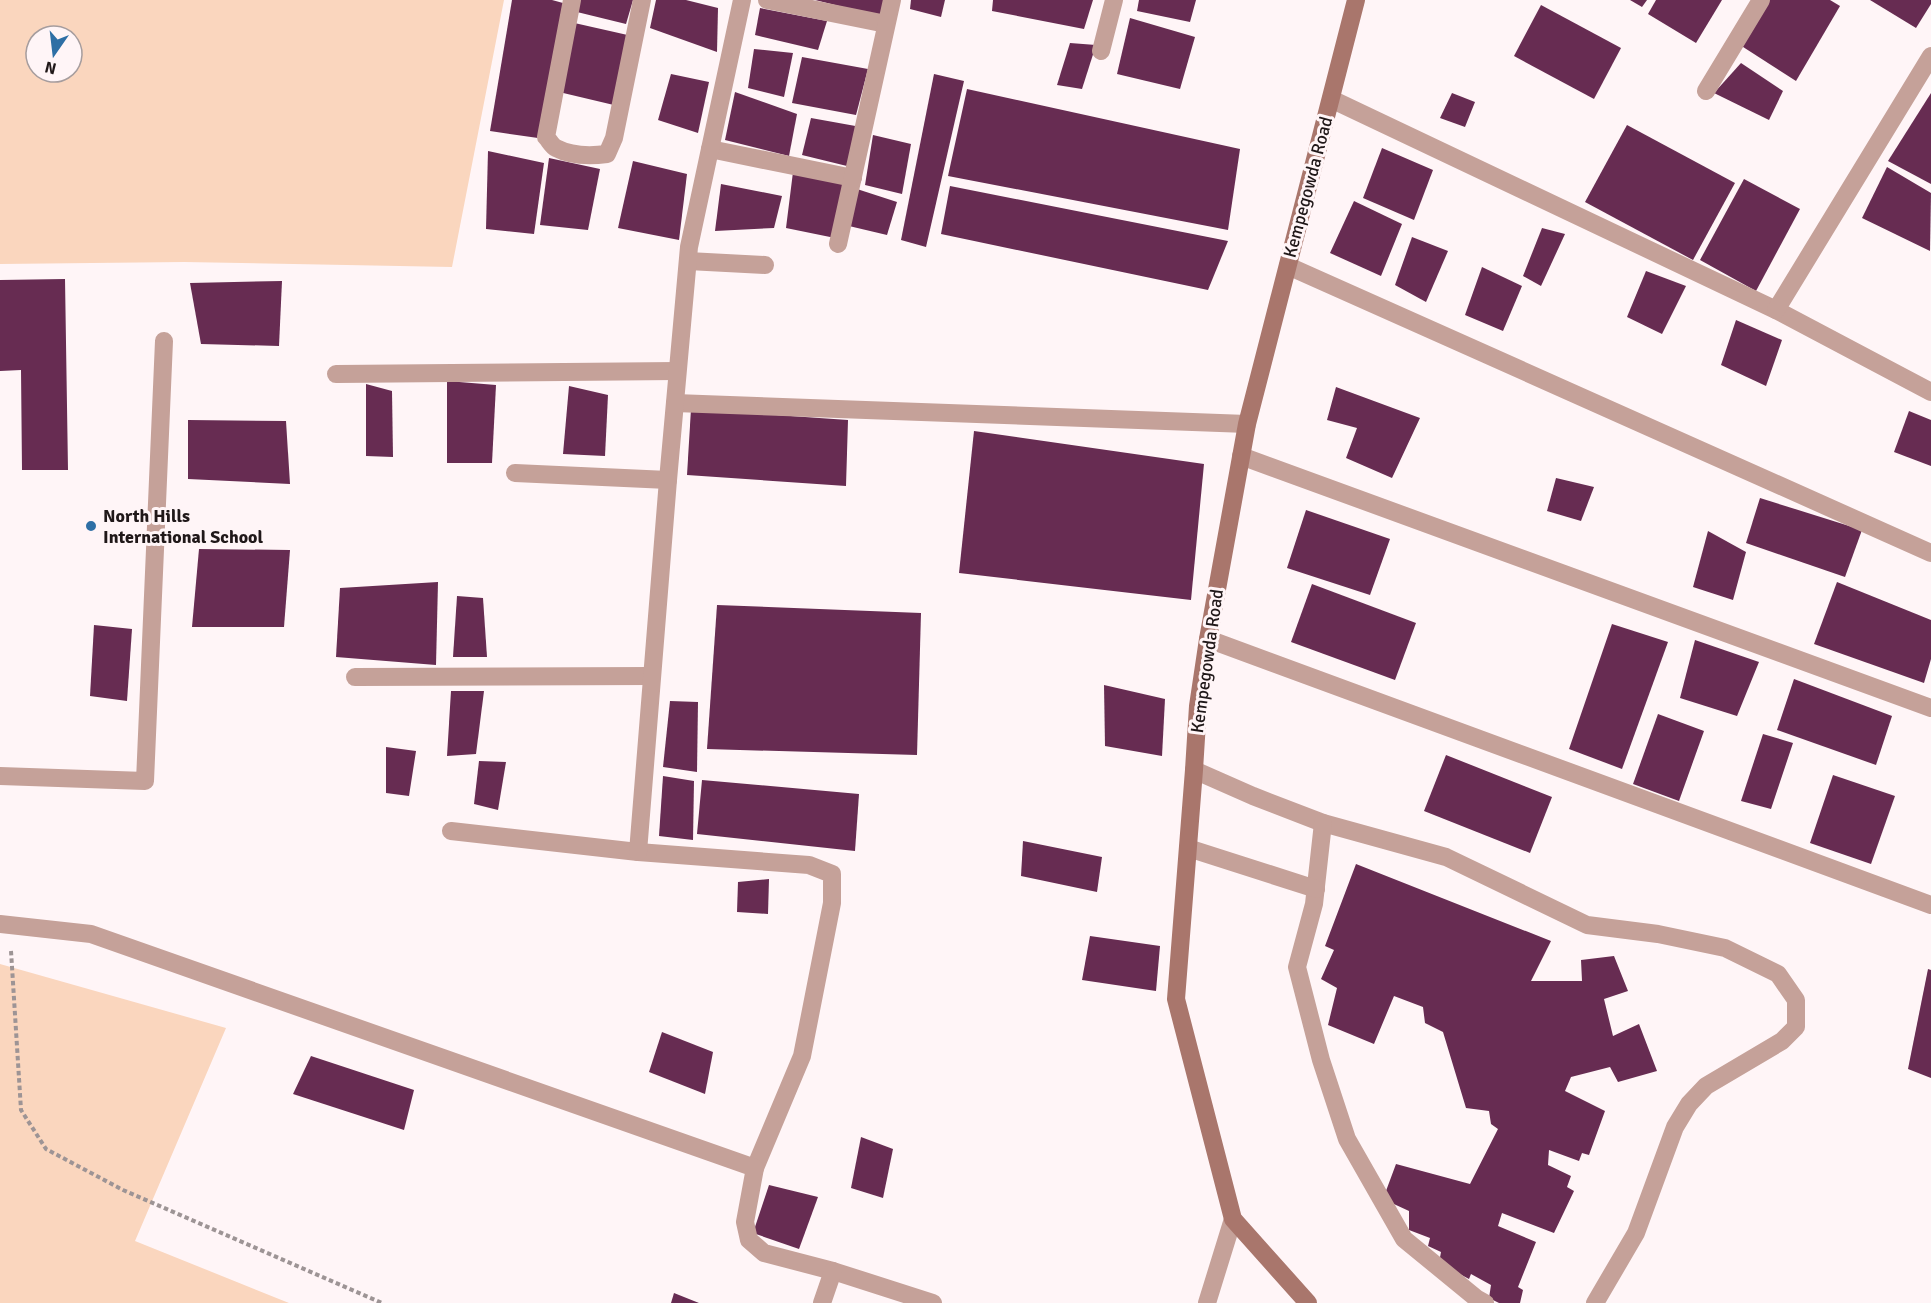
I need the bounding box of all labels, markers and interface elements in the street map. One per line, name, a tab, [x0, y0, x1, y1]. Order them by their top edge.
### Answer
north arrow	[24, 24, 84, 84]
text: N	[43, 57, 58, 79]
street label: Kempegowda Road	[1279, 114, 1337, 260]
place label: North Hills International School	[103, 505, 263, 548]
marker: North Hills International School	[84, 519, 98, 533]
street label: Kempegowda Road	[1186, 588, 1228, 734]

